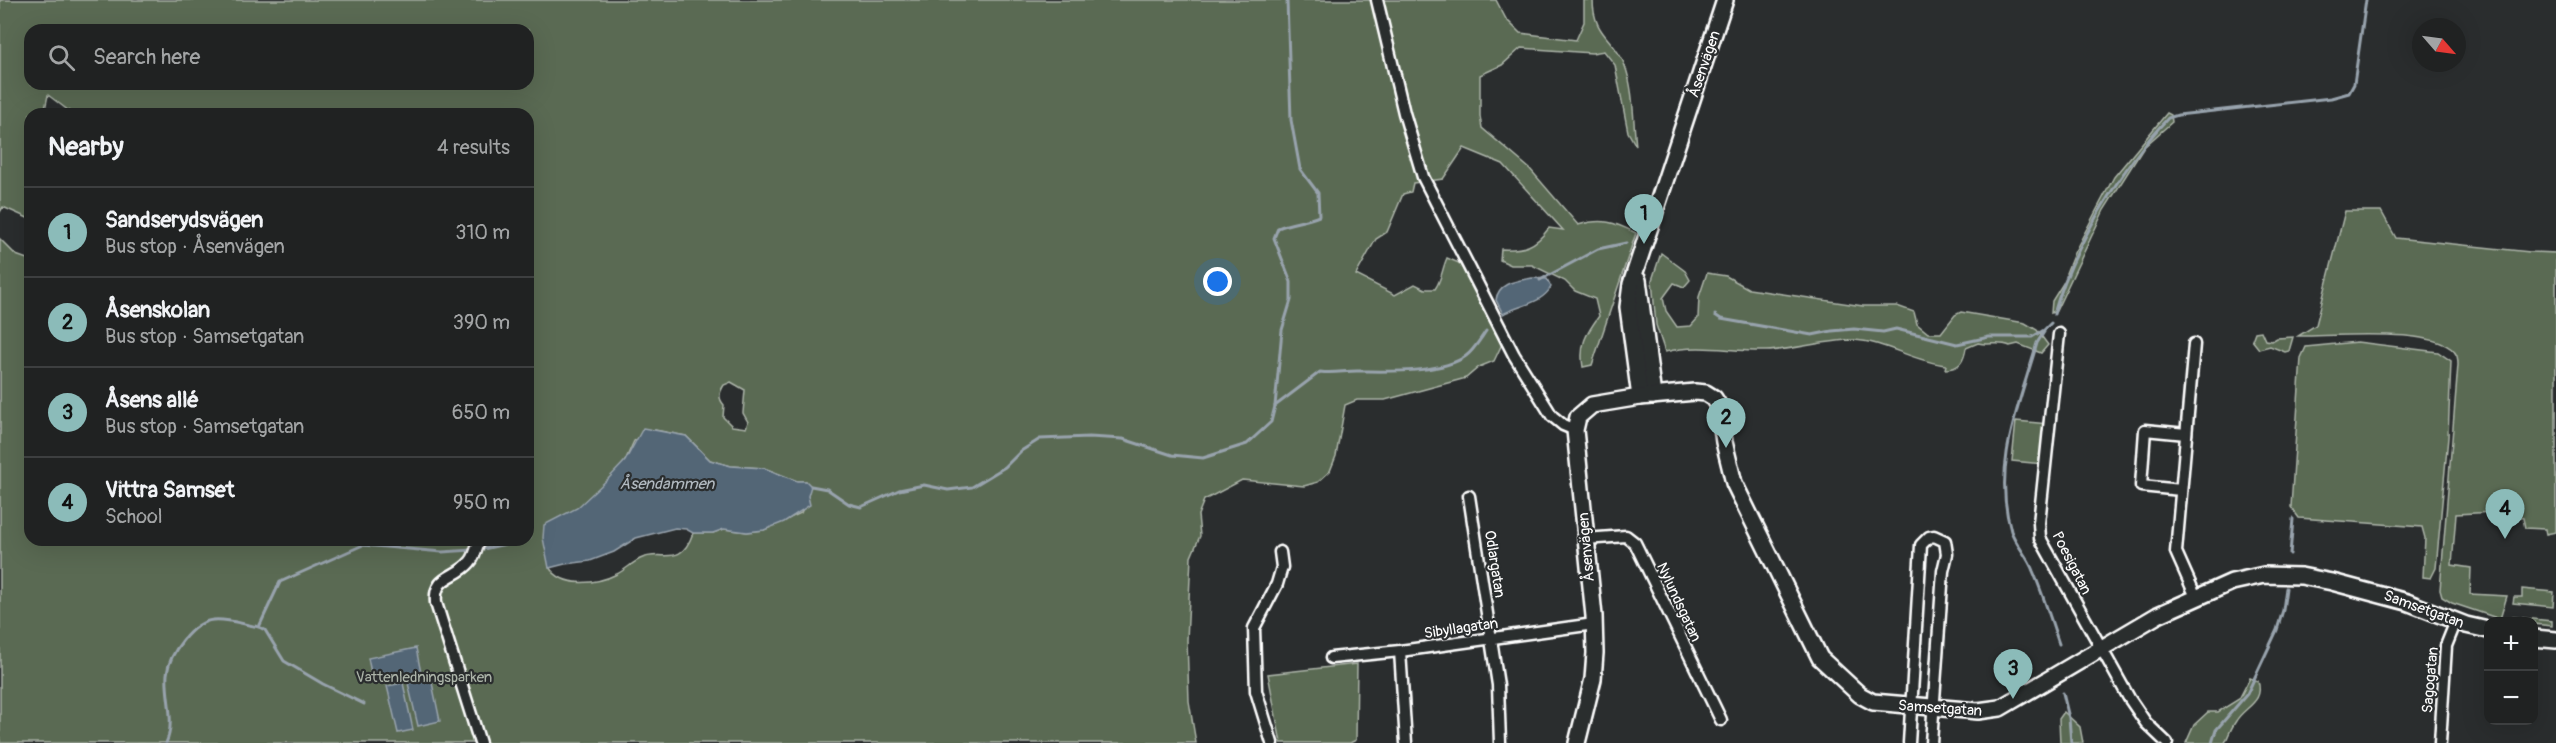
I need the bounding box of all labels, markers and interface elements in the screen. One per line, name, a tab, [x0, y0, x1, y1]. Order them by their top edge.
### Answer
north arrow	[2412, 18, 2466, 72]
search box	[24, 24, 534, 90]
street label: Åsenvägen	[1683, 28, 1725, 100]
icon: search	[45, 41, 78, 74]
text: Search here	[93, 43, 200, 71]
text: Nearby	[48, 131, 124, 163]
text: 4 results	[437, 135, 510, 160]
pin: 1	[1624, 194, 1664, 244]
text: Sandserydsvägen	[105, 206, 263, 234]
text: 1	[64, 220, 71, 245]
text: 310 m	[455, 220, 510, 245]
text: Bus stop · Åsenvägen	[105, 234, 285, 259]
your location	[1203, 267, 1232, 296]
text: Åsenskolan	[105, 296, 210, 324]
text: 2	[62, 310, 73, 335]
text: 390 m	[453, 310, 510, 335]
text: Bus stop · Samsetgatan	[105, 324, 304, 349]
text: Åsens allé	[105, 386, 199, 414]
pin: 2	[1706, 398, 1746, 448]
text: 3	[62, 400, 73, 425]
text: 650 m	[452, 400, 510, 425]
text: Bus stop · Samsetgatan	[105, 414, 304, 439]
water label: Åsendammen	[620, 473, 715, 494]
text: Vittra Samset	[105, 476, 235, 504]
text: 4	[62, 490, 73, 515]
text: 950 m	[453, 490, 510, 515]
pin: 4	[2486, 490, 2524, 539]
text: School	[105, 504, 162, 529]
street label: Åsenvägen	[1573, 512, 1599, 582]
street label: Odlargatan	[1480, 529, 1509, 599]
street label: Poesigatan	[2048, 529, 2096, 598]
street label: Nylundsgatan	[1652, 560, 1705, 645]
street label: Samsetgatan	[2381, 586, 2467, 633]
street label: Sibyllagatan	[1423, 614, 1499, 643]
map controls	[2484, 617, 2538, 725]
button: +	[2484, 617, 2538, 671]
street label: Sagogatan	[2418, 646, 2443, 714]
pin: 3	[1994, 650, 2032, 699]
park label: Vattenledningsparken	[356, 668, 492, 687]
button: −	[2484, 671, 2538, 725]
street label: Samsetgatan	[1897, 696, 1983, 721]

